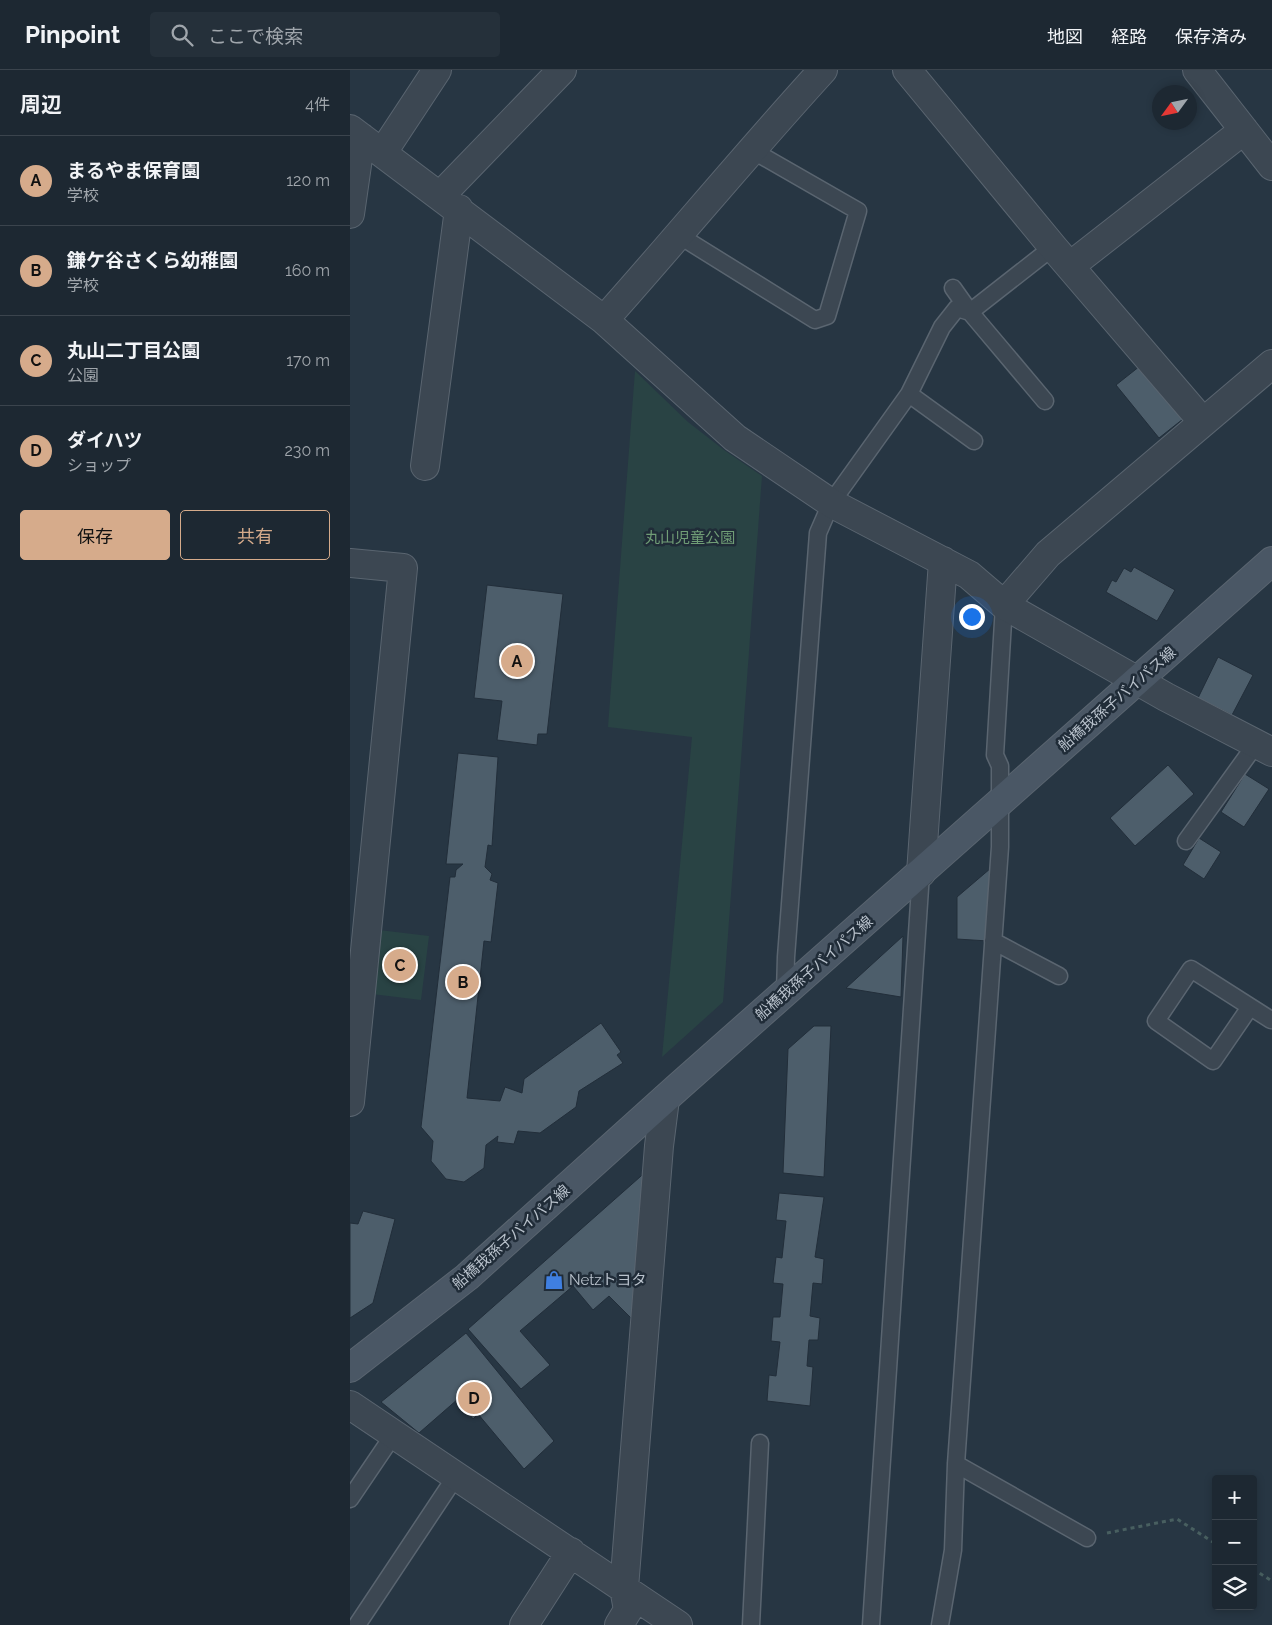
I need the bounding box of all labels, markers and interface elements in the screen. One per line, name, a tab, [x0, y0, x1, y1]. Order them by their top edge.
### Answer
search box	[150, 12, 500, 57]
text: Pinpoint	[25, 20, 120, 49]
icon: search	[168, 21, 196, 49]
text: ここで検索	[208, 25, 303, 47]
text: 地図	[1047, 26, 1083, 47]
text: 経路	[1111, 26, 1147, 47]
text: 保存済み	[1175, 26, 1247, 47]
north arrow	[1152, 85, 1197, 130]
text: 周辺	[20, 92, 62, 117]
text: 4件	[305, 95, 330, 114]
text: まるやま保育園	[67, 159, 200, 181]
text: A	[31, 171, 41, 190]
text: 120 m	[286, 171, 330, 190]
text: 学校	[67, 186, 99, 205]
text: 鎌ケ谷さくら幼稚園	[67, 249, 238, 271]
text: B	[31, 261, 41, 280]
text: 160 m	[285, 261, 330, 280]
text: 学校	[67, 276, 99, 295]
text: 丸山二丁目公園	[67, 339, 200, 361]
text: C	[31, 351, 41, 370]
text: 170 m	[286, 351, 330, 370]
text: 公園	[67, 366, 99, 385]
text: ダイハツ	[67, 429, 143, 451]
text: D	[30, 441, 42, 460]
text: 230 m	[285, 441, 330, 460]
text: ショップ	[67, 456, 131, 475]
button: 保存	[20, 510, 170, 560]
button: 共有	[180, 510, 330, 560]
park label: 丸山児童公園	[645, 529, 735, 547]
your location	[959, 604, 985, 630]
pin: A	[501, 642, 533, 680]
street label: 船橋我孫子バイパス線	[1055, 643, 1179, 755]
street label: 船橋我孫子バイパス線	[752, 912, 876, 1024]
pin: C	[384, 946, 416, 984]
pin: B	[447, 963, 479, 1001]
street label: 船橋我孫子バイパス線	[449, 1181, 573, 1293]
shop icon: Netzトヨタ	[543, 1269, 565, 1291]
place label: Netzトヨタ	[569, 1271, 647, 1289]
pin: D	[458, 1379, 490, 1417]
map controls	[1212, 1475, 1257, 1610]
button: +	[1212, 1475, 1257, 1520]
button: −	[1212, 1520, 1257, 1565]
button: layers	[1212, 1565, 1257, 1610]

